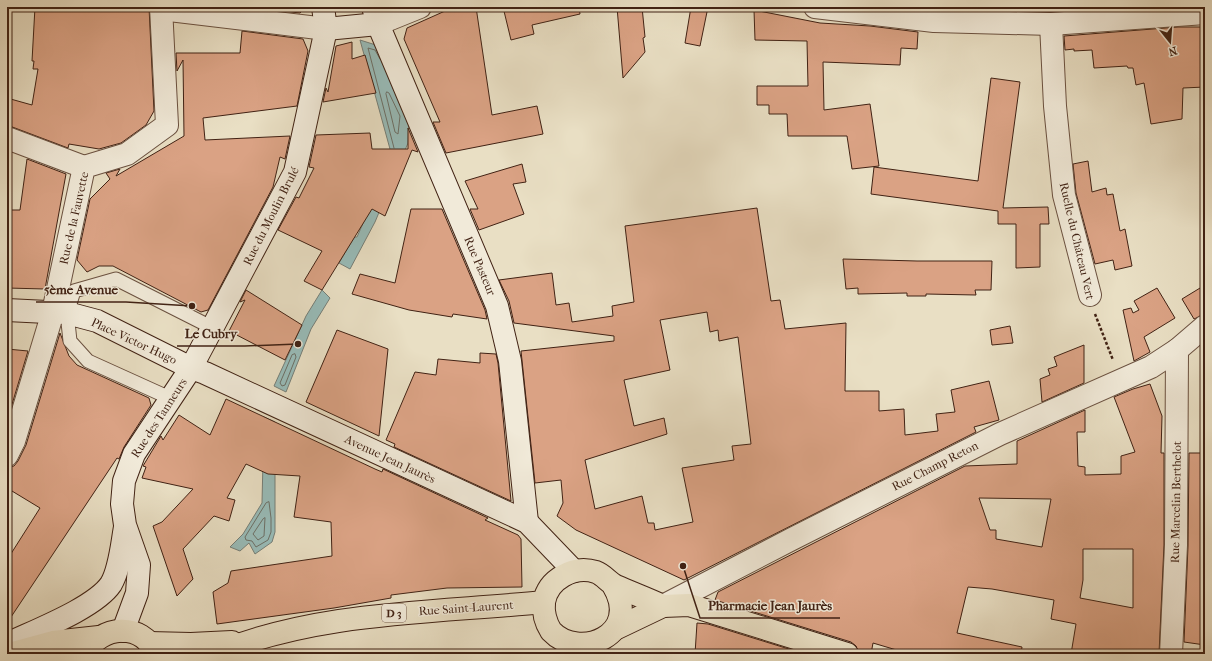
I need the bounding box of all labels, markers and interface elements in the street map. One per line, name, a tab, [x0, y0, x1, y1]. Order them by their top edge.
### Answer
north arrow	[1150, 22, 1190, 62]
text: N	[1166, 44, 1179, 59]
street label: Rue du Moulin Brulé	[240, 164, 302, 268]
street label: Rue de la Fauvette	[56, 170, 92, 266]
street label: Ruelle du Château Vert	[1057, 181, 1097, 302]
street label: Rue Pasteur	[461, 234, 499, 299]
callout: 5ème Avenue	[36, 277, 126, 302]
text: 5ème Avenue	[44, 282, 119, 297]
street label: Place Victor Hugo	[89, 315, 179, 367]
callout: Le Cubry	[177, 321, 245, 346]
text: Le Cubry	[185, 326, 238, 342]
street label: Rue des Tanneurs	[128, 375, 190, 460]
street label: Avenue Jean Jaurès	[341, 431, 438, 486]
street label: Rue Champ Reton	[890, 438, 980, 494]
street label: Rue Marcelin Berthelot	[1168, 440, 1184, 563]
callout: Pharmacie Jean Jaurès	[700, 593, 840, 618]
street label: Rue Saint-Laurent	[418, 598, 515, 618]
text: Pharmacie Jean Jaurès	[708, 598, 832, 614]
road number: D 3	[382, 604, 406, 622]

